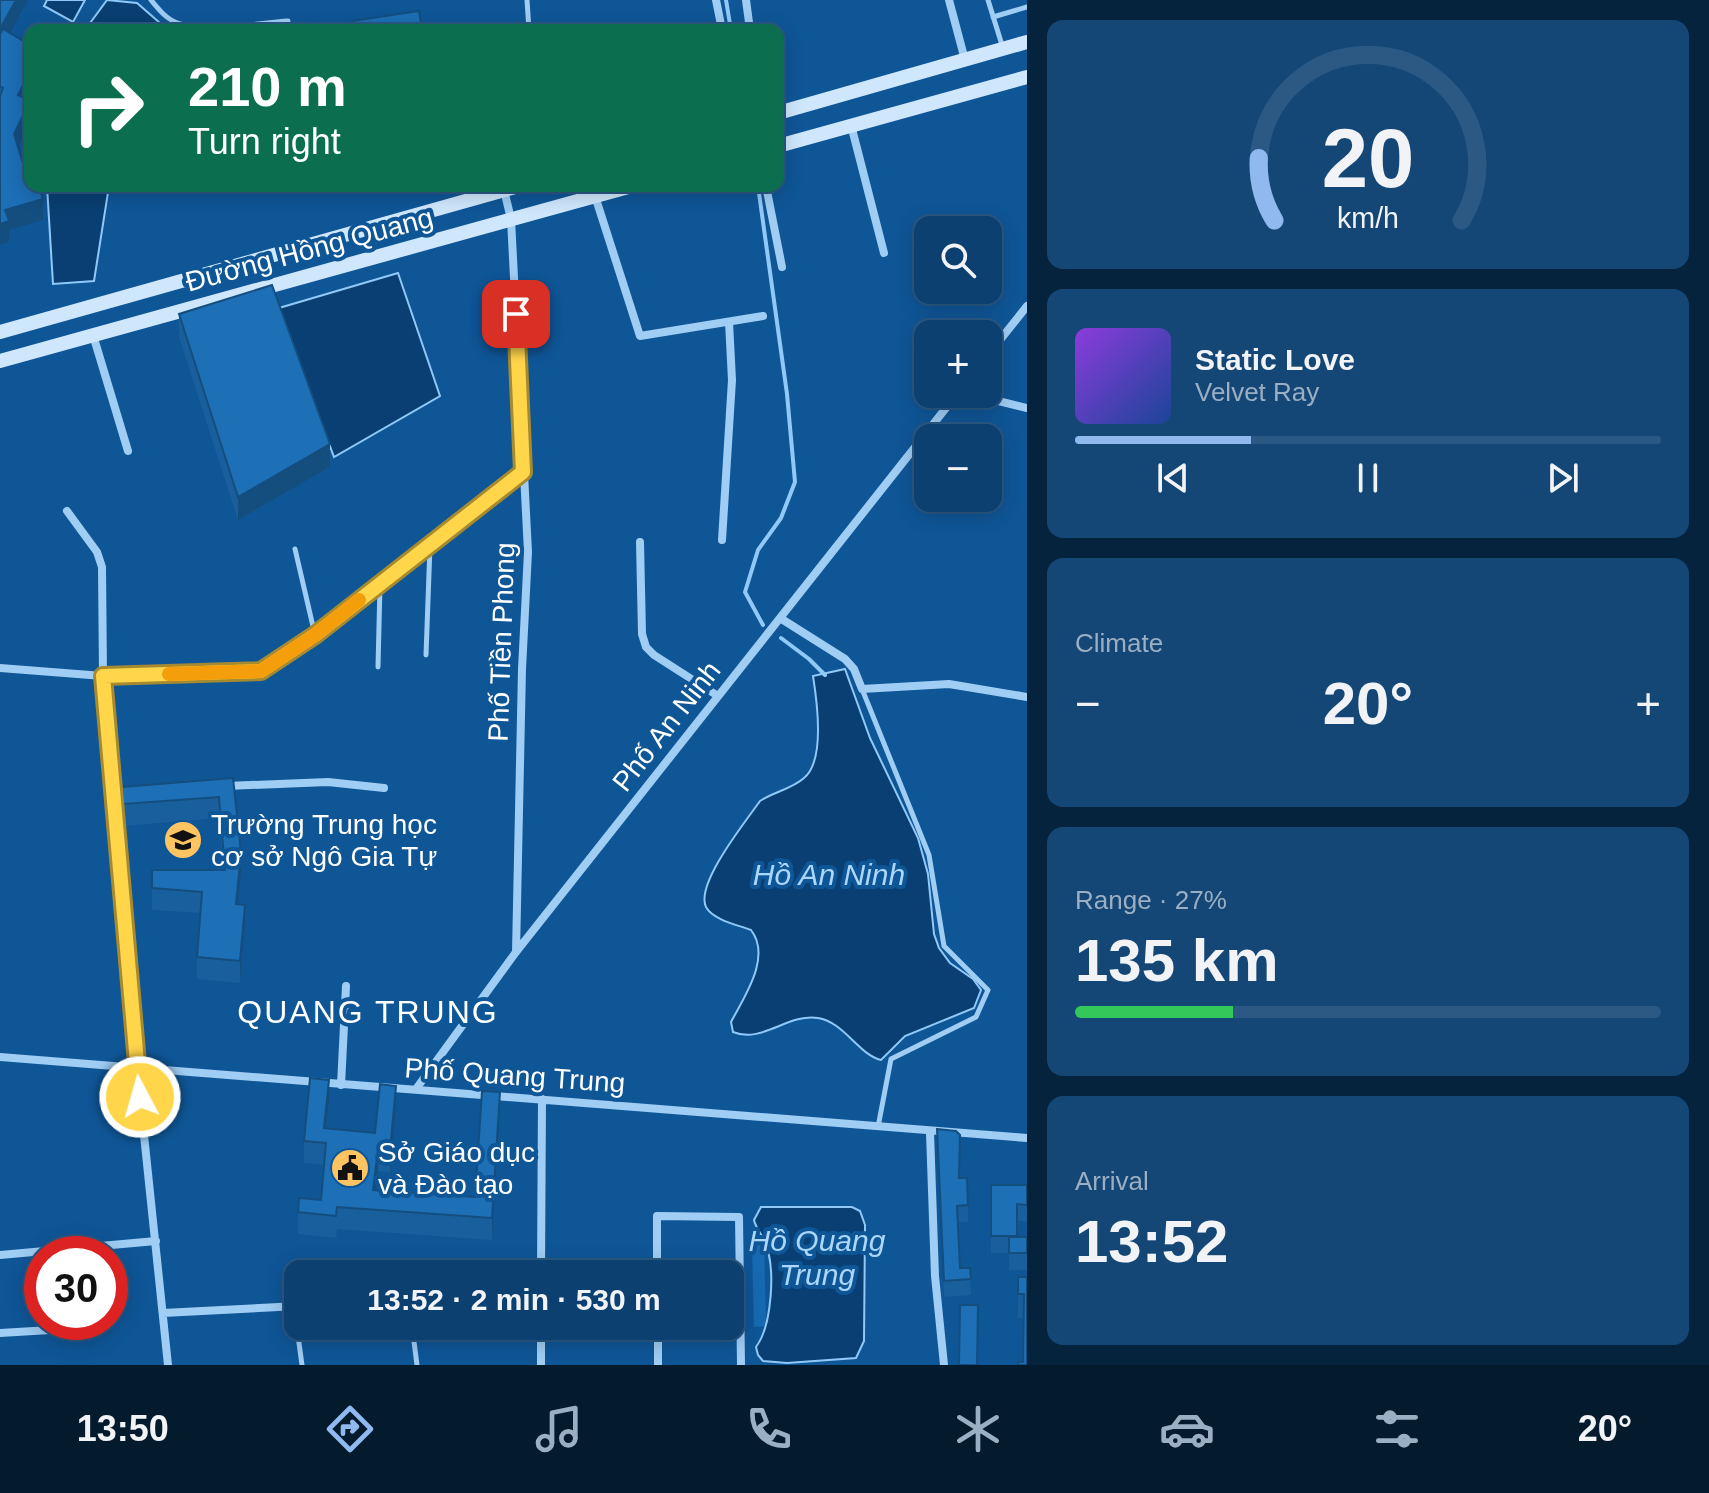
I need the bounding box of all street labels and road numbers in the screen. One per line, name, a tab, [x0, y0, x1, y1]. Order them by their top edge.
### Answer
street label: Đường Hồng Quang	[182, 202, 436, 297]
street label: Phố Tiền Phong	[483, 542, 520, 742]
street label: Phố An Ninh	[606, 655, 727, 797]
street label: Phố Quang Trung	[404, 1052, 626, 1099]

